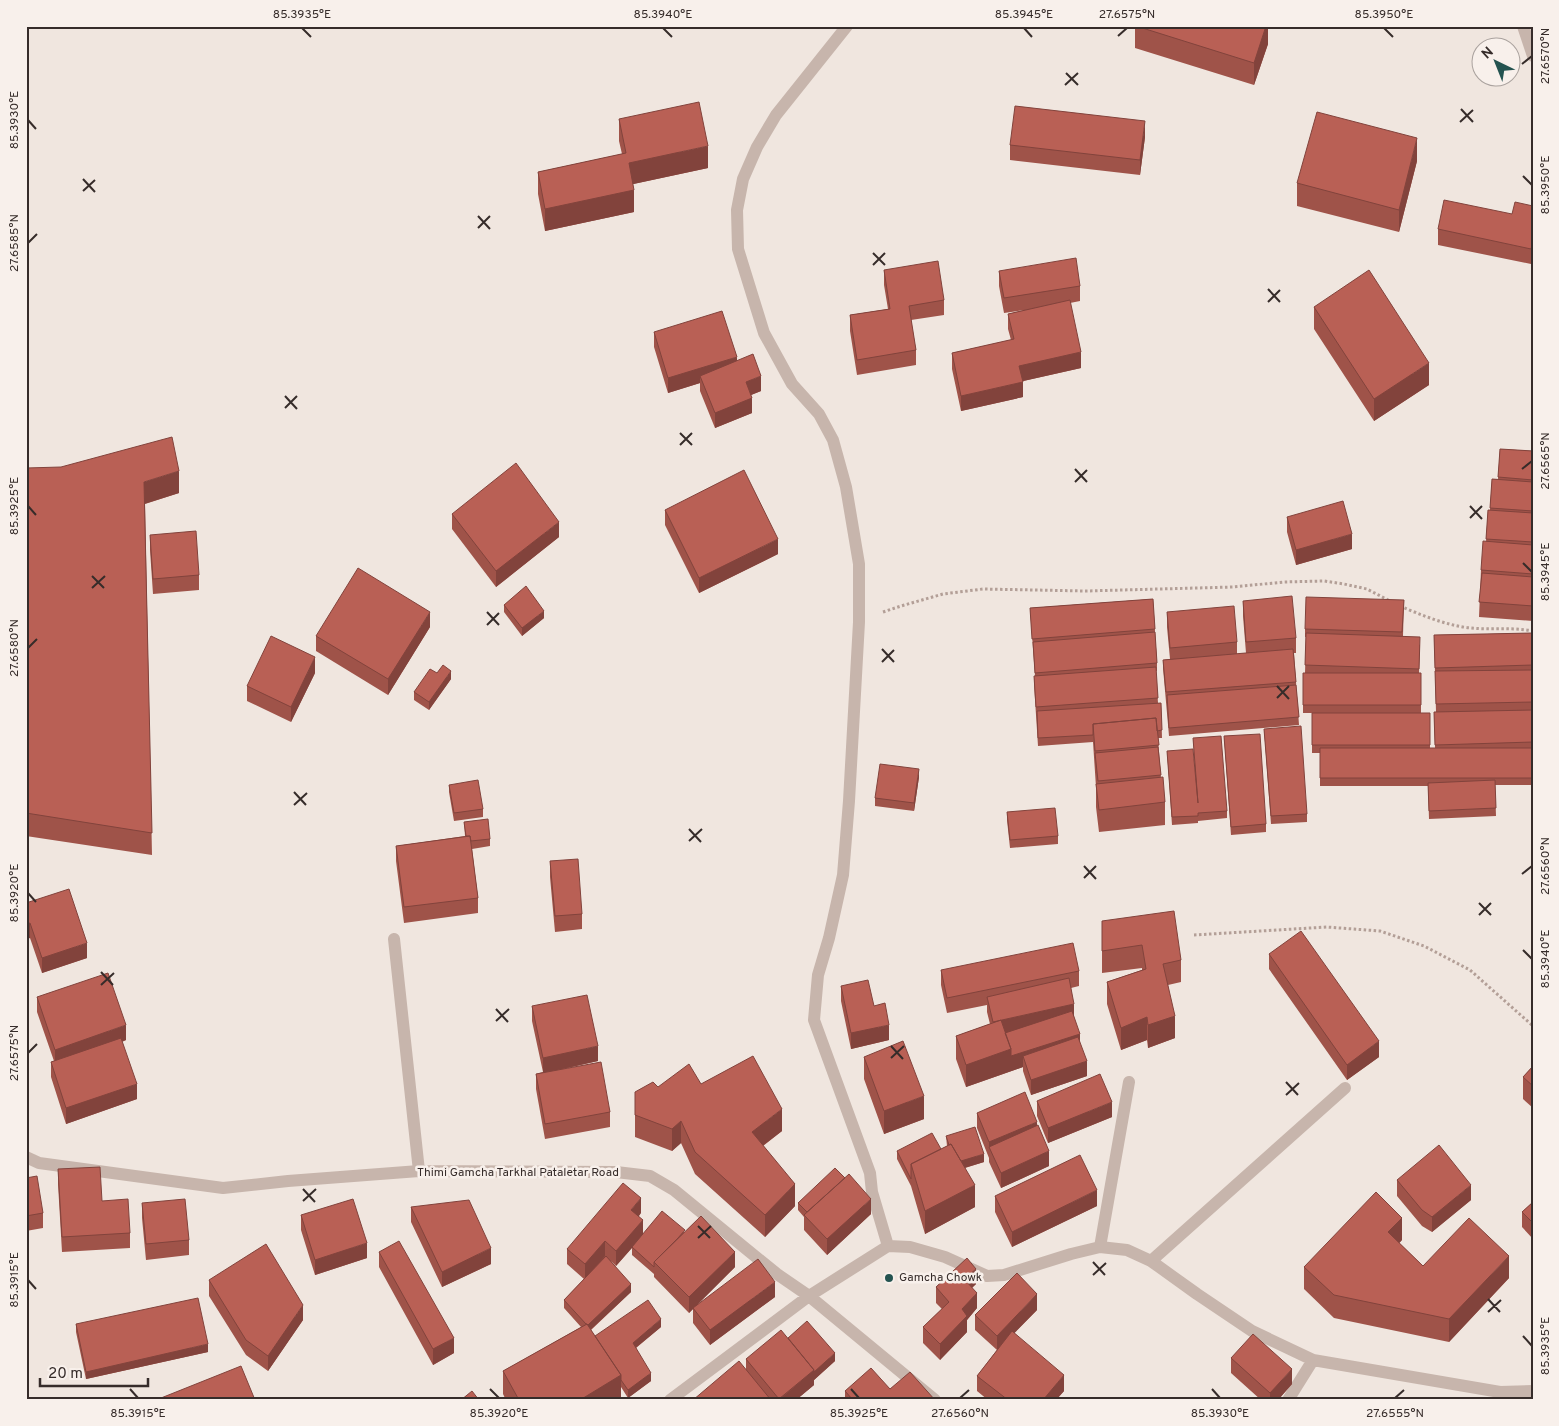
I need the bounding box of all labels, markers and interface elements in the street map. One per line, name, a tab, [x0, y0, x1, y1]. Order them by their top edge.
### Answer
text: 85.3935°E	[273, 7, 331, 23]
text: 85.3940°E	[634, 7, 692, 23]
text: 85.3945°E	[995, 7, 1053, 23]
text: 27.6575°N	[1099, 7, 1155, 23]
text: 85.3950°E	[1355, 7, 1413, 23]
text: 27.6570°N	[1538, 28, 1554, 84]
north arrow	[1472, 38, 1522, 88]
text: N	[1479, 44, 1498, 63]
text: 85.3930°E	[7, 91, 23, 149]
text: 85.3950°E	[1538, 156, 1554, 214]
text: 27.6585°N	[7, 214, 23, 272]
text: 27.6565°N	[1538, 432, 1554, 490]
text: 85.3925°E	[7, 477, 23, 535]
text: 85.3945°E	[1538, 543, 1554, 601]
text: 27.6580°N	[7, 619, 23, 677]
text: 27.6560°N	[1538, 837, 1554, 895]
text: 85.3920°E	[7, 864, 23, 922]
text: 85.3940°E	[1538, 930, 1554, 988]
text: 27.6575°N	[7, 1025, 23, 1081]
street label: Thimi Gamcha Tarkhal Pataletar Road	[417, 1165, 619, 1181]
text: 85.3915°E	[7, 1252, 23, 1308]
place label: Gamcha Chowk	[899, 1270, 982, 1286]
marker: Gamcha Chowk	[883, 1272, 895, 1284]
text: 85.3935°E	[1538, 1317, 1554, 1375]
scale bar	[40, 1356, 148, 1388]
text: 20 m	[48, 1365, 83, 1384]
text: 85.3915°E	[110, 1406, 166, 1422]
text: 85.3920°E	[470, 1406, 528, 1422]
text: 85.3925°E	[830, 1406, 888, 1422]
text: 27.6560°N	[931, 1406, 989, 1422]
text: 85.3930°E	[1191, 1406, 1249, 1422]
text: 27.6555°N	[1366, 1406, 1424, 1422]

